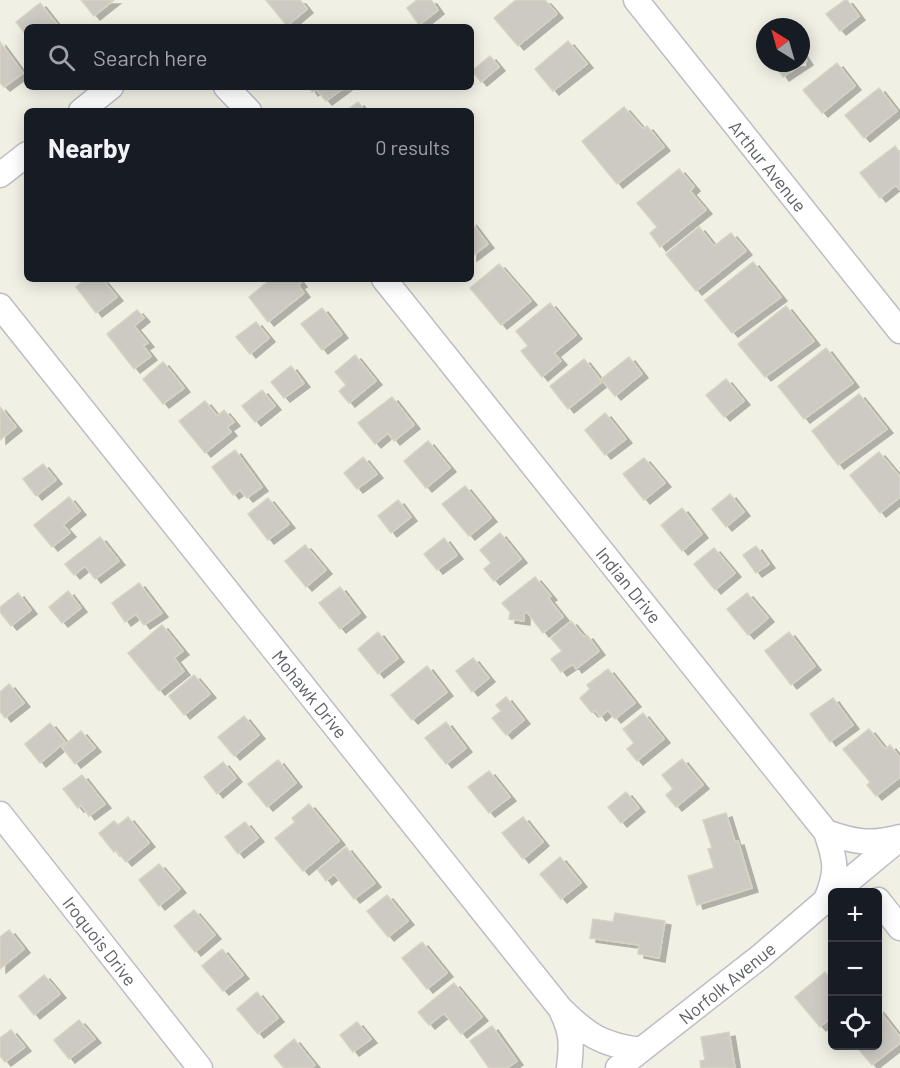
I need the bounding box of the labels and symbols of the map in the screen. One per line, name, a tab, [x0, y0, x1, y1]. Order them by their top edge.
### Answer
north arrow	[756, 18, 810, 72]
street label: Arthur Avenue	[725, 116, 811, 216]
street label: Indian Drive	[592, 543, 666, 627]
street label: Mohawk Drive	[268, 645, 352, 743]
street label: Iroquois Drive	[58, 892, 142, 990]
street label: Norfolk Avenue	[674, 937, 780, 1029]

